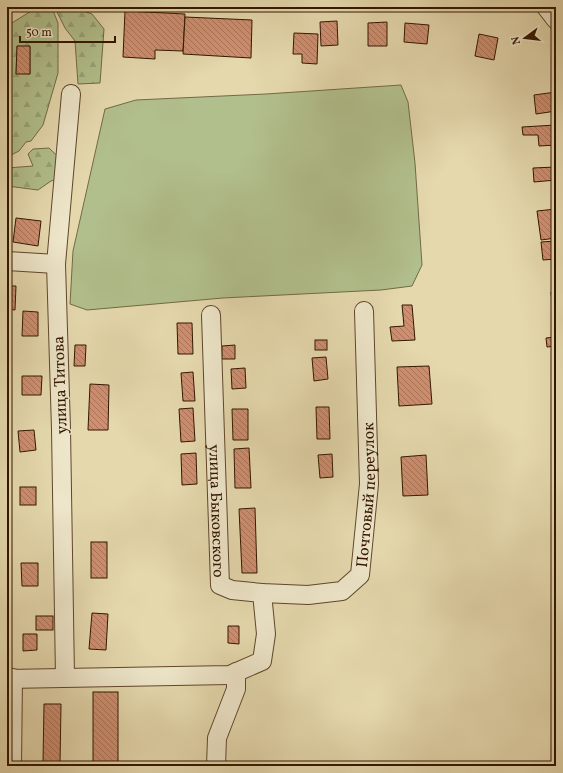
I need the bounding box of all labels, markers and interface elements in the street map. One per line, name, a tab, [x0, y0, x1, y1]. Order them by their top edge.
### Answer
scale bar	[20, 18, 115, 44]
north arrow	[505, 18, 545, 58]
text: 50 m	[26, 25, 52, 41]
text: N	[509, 34, 525, 46]
street label: улица Титова	[48, 335, 74, 434]
street label: Почтовый переулок	[352, 422, 382, 569]
street label: улица Быковского	[202, 444, 229, 578]

